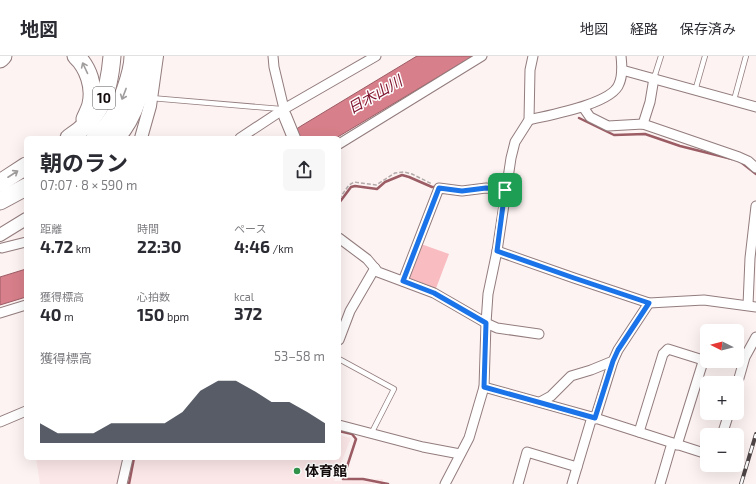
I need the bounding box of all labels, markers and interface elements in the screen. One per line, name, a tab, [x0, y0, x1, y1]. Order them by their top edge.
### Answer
text: 地図	[20, 17, 58, 40]
text: 地図	[580, 20, 608, 37]
text: 経路	[630, 20, 658, 37]
text: 保存済み	[680, 20, 736, 37]
one-way arrow	[81, 63, 88, 75]
water label: 日木山川	[344, 70, 407, 117]
road number: 10	[93, 87, 115, 109]
one-way arrow	[119, 87, 127, 99]
text: 朝のラン	[40, 149, 128, 175]
button: share	[283, 149, 325, 191]
one-way arrow	[7, 170, 19, 178]
pin	[488, 173, 522, 207]
text: 07:07 · 8 × 590 m	[40, 177, 137, 193]
icon: arrive	[494, 179, 516, 201]
text: 距離	[40, 222, 62, 235]
text: 時間	[137, 222, 159, 235]
text: ペース	[234, 222, 266, 235]
text: 4.72	[40, 236, 73, 256]
text: 22:30	[137, 236, 182, 256]
text: 4:46	[234, 236, 270, 256]
text: km	[73, 242, 91, 255]
text: /km	[270, 242, 293, 255]
text: 獲得標高	[40, 290, 84, 303]
text: 心拍数	[137, 290, 170, 303]
text: kcal	[234, 290, 254, 303]
text: 372	[234, 303, 263, 323]
text: 40	[40, 304, 62, 324]
text: 150	[137, 304, 164, 324]
text: m	[62, 310, 74, 323]
text: bpm	[164, 310, 189, 323]
north arrow	[700, 324, 744, 368]
map controls	[700, 324, 744, 472]
text: 53–58 m	[274, 348, 325, 364]
text: 獲得標高	[40, 350, 92, 366]
button: +	[700, 376, 744, 420]
button: −	[700, 428, 744, 472]
place label: 体育館	[305, 462, 347, 479]
marker: 体育館	[292, 466, 302, 476]

